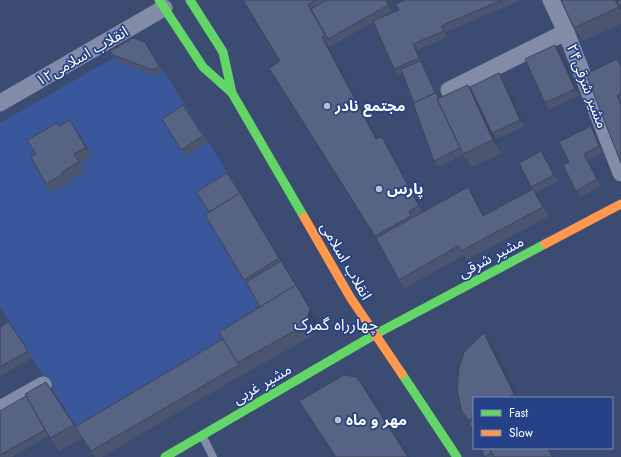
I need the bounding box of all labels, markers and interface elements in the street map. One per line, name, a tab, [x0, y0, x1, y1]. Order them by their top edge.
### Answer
street label: انقلاب اسلامی۱۲	[32, 21, 132, 91]
street label: مشیر شرقی۲۴	[561, 41, 613, 131]
place label: مجتمع نادر	[334, 95, 406, 117]
marker: مجتمع نادر	[322, 101, 332, 111]
place label: پارس	[387, 178, 423, 200]
marker: پارس	[374, 184, 384, 194]
street label: انقلاب اسلامی	[315, 218, 377, 304]
street label: مشیر شرقی	[454, 230, 528, 284]
district label: چهارراه گمرک	[294, 313, 378, 336]
street label: مشیر غربی	[228, 358, 296, 410]
legend	[473, 397, 613, 449]
text: Fast	[509, 404, 528, 422]
place label: مهر و ماه	[346, 409, 407, 431]
marker: مهر و ماه	[333, 415, 343, 425]
text: Slow	[509, 424, 534, 442]

